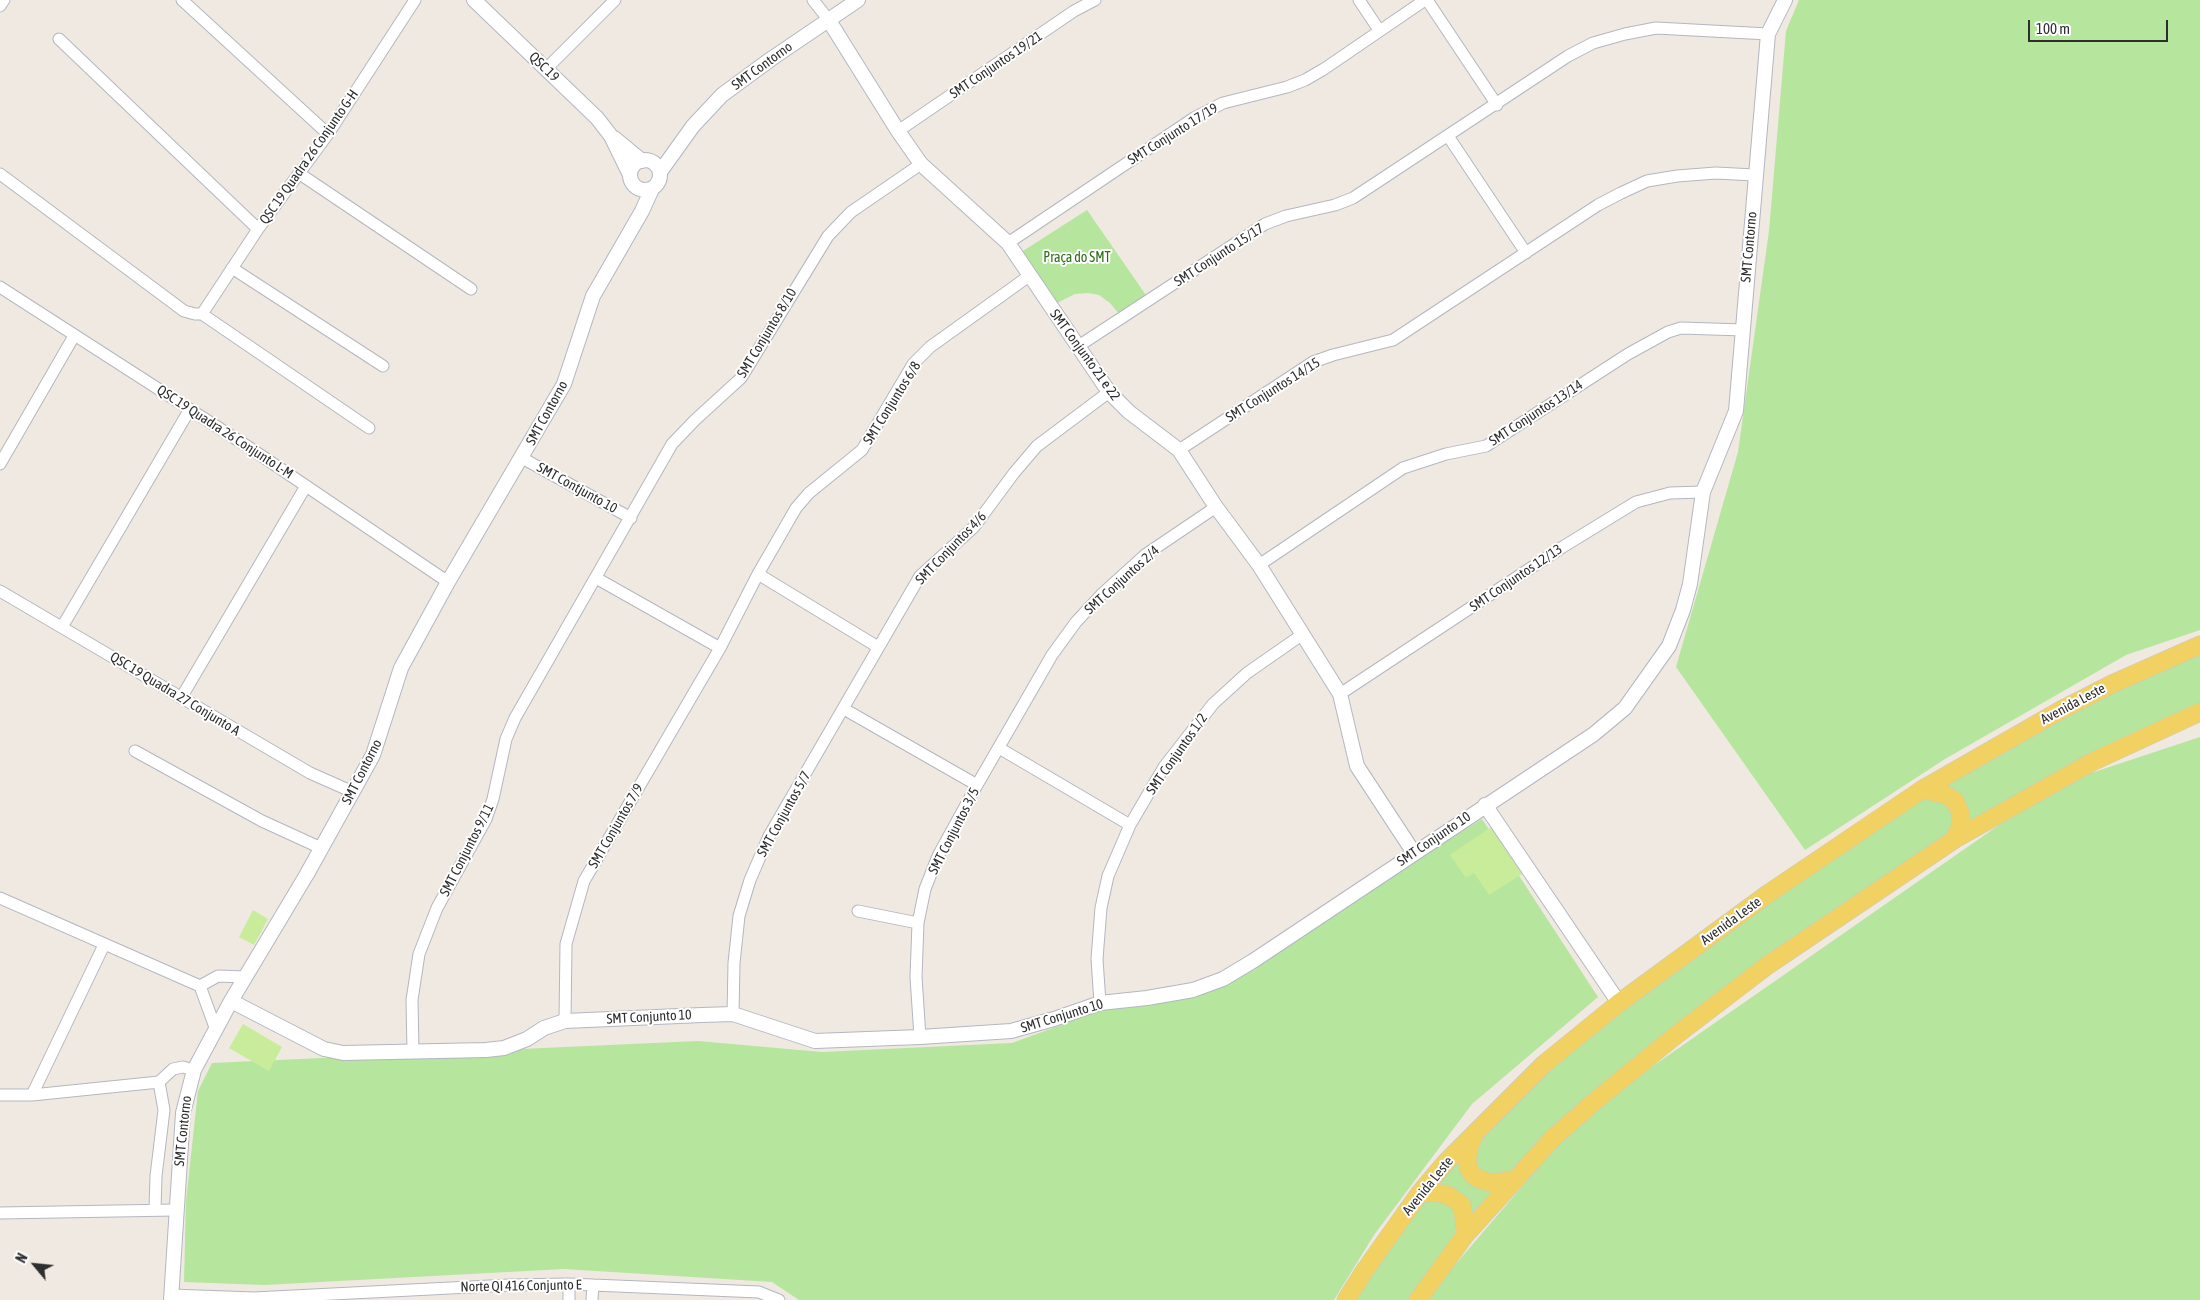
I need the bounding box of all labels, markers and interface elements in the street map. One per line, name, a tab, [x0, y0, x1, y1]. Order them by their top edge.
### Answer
scale bar	[2030, 10, 2170, 42]
text: 100 m	[2036, 20, 2070, 37]
street label: SMT Conjuntos 19/21	[946, 28, 1046, 102]
street label: SMT Contorno	[728, 38, 796, 94]
street label: QSC 19	[525, 49, 563, 85]
street label: QSC 19 Quadra 26 Conjunto G-H	[256, 86, 362, 228]
street label: SMT Conjunto 17/19	[1125, 100, 1221, 168]
street label: SMT Contorno	[1738, 211, 1760, 283]
street label: SMT Conjunto 15/17	[1171, 220, 1267, 290]
park label: Praça do SMT	[1043, 250, 1111, 266]
street label: SMT Conjuntos 8/10	[734, 285, 800, 381]
street label: SMT Conjunto 21 e 22	[1046, 306, 1124, 404]
street label: SMT Conjuntos 14/15	[1223, 354, 1323, 426]
street label: SMT Conjuntos 6/8	[860, 358, 924, 448]
street label: SMT Conjuntos 13/14	[1486, 377, 1586, 449]
street label: SMT Contorno	[522, 378, 572, 448]
street label: QSC 19 Quadra 26 Conjunto L-M	[154, 382, 296, 482]
street label: SMT Contjunto 10	[534, 459, 620, 517]
street label: SMT Conjuntos 4/6	[912, 508, 990, 588]
street label: SMT Conjuntos 12/13	[1466, 541, 1566, 615]
street label: SMT Conjuntos 2/4	[1081, 542, 1163, 618]
street label: QSC 19 Quadra 27 Conjunto A	[107, 649, 243, 739]
street label: Avenida Leste	[2038, 680, 2108, 728]
street label: SMT Conjuntos 1/2	[1143, 710, 1211, 798]
street label: SMT Contorno	[338, 737, 386, 807]
street label: SMT Conjuntos 5/7	[754, 768, 814, 860]
street label: SMT Conjuntos 7/9	[585, 781, 647, 871]
street label: SMT Conjuntos 3/5	[925, 785, 983, 877]
street label: SMT Conjuntos 9/11	[436, 801, 498, 899]
street label: SMT Conjunto 10	[1394, 808, 1474, 870]
street label: Avenida Leste	[1697, 893, 1765, 949]
street label: SMT Conjunto 10	[1019, 995, 1105, 1037]
street label: SMT Conjunto 10	[606, 1006, 692, 1028]
street label: SMT Contorno	[171, 1095, 195, 1167]
street label: Avenida Leste	[1399, 1153, 1457, 1219]
north arrow	[10, 1240, 60, 1290]
text: N	[13, 1251, 31, 1265]
street label: Norte QI 416 Conjunto E	[460, 1277, 582, 1295]

